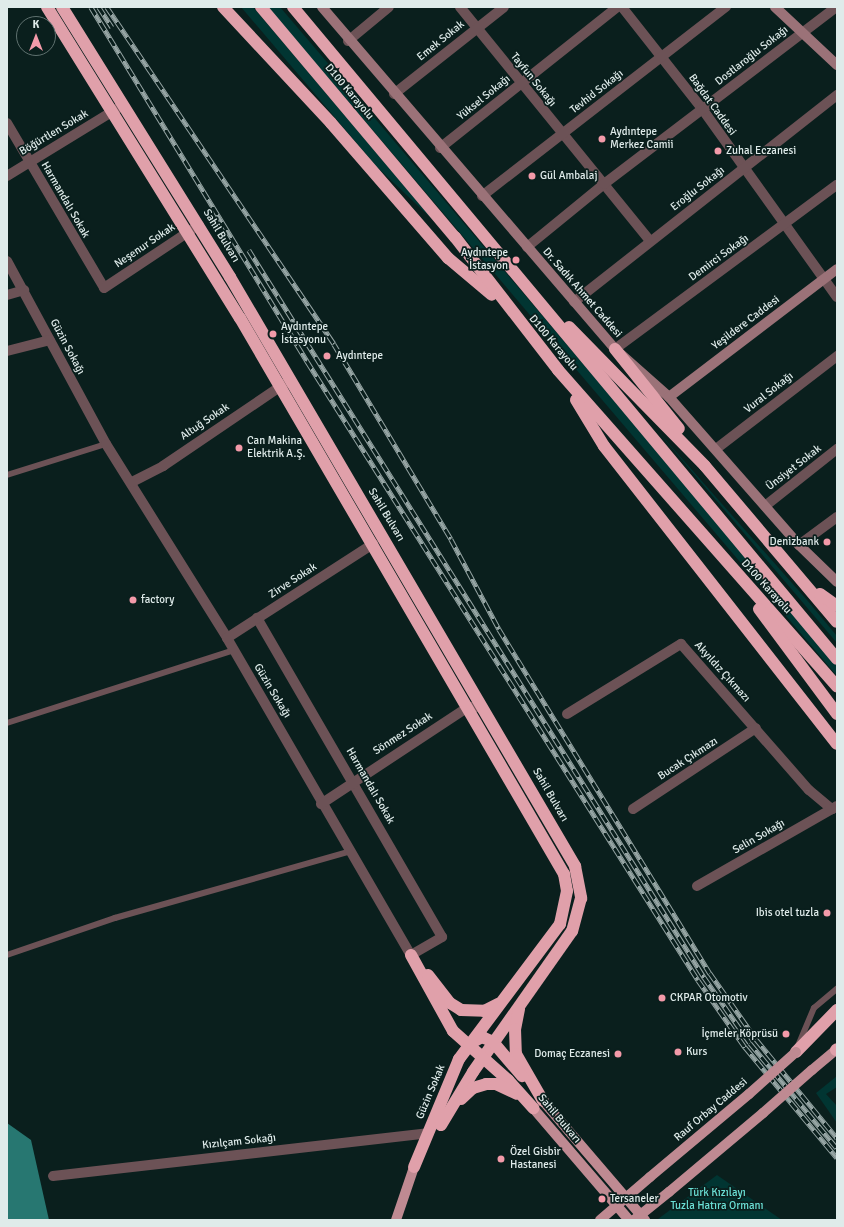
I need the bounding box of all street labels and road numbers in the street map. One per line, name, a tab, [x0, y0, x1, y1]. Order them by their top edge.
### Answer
street label: Emek Sokak	[415, 18, 467, 64]
street label: Dostlaroğlu Sokağı	[713, 23, 791, 89]
street label: Tayfun Sokağı	[507, 51, 559, 109]
street label: D100 Karayolu	[322, 61, 376, 123]
street label: Tevhid Sokağı	[568, 67, 626, 117]
street label: Bağdat Caddesi	[685, 72, 739, 138]
street label: Yüksel Sokağı	[455, 73, 513, 123]
street label: Böğürtlen Sokak	[17, 107, 91, 159]
street label: Harmandalı Sokak	[38, 160, 92, 240]
street label: Eroğlu Sokağı	[668, 164, 728, 214]
street label: Sahil Bulvarı	[200, 207, 242, 265]
street label: Neşenur Sokak	[112, 221, 178, 271]
street label: Demirci Sokağı	[687, 232, 751, 284]
street label: Dr. Sadık Ahmet Caddesi	[539, 245, 625, 341]
street label: Yeşildere Caddesi	[709, 293, 783, 353]
street label: D100 Karayolu	[526, 312, 580, 374]
street label: Güzin Sokağı	[47, 317, 87, 377]
street label: Vural Sokağı	[742, 370, 796, 416]
street label: Altuğ Sokak	[178, 401, 232, 443]
street label: Ünsiyet Sokak	[764, 442, 824, 494]
street label: Sahil Bulvarı	[365, 486, 407, 544]
street label: D100 Karayolu	[738, 557, 794, 617]
street label: Zirve Sokak	[266, 561, 320, 601]
street label: Akyıldız Çıkmazı	[691, 639, 753, 705]
street label: Güzin Sokağı	[251, 661, 293, 721]
street label: Sönmez Sokak	[371, 710, 435, 758]
street label: Bucak Çıkmazı	[656, 735, 720, 783]
street label: Harmandalı Sokak	[343, 746, 397, 826]
street label: Sahil Bulvarı	[529, 766, 571, 824]
street label: Selin Sokağı	[731, 817, 787, 857]
street label: Güzin Sokak	[414, 1063, 448, 1121]
street label: Rauf Orbay Caddesi	[672, 1076, 750, 1144]
street label: Sahil Bulvarı	[535, 1092, 583, 1146]
street label: Kızılçam Sokağı	[201, 1132, 277, 1152]

